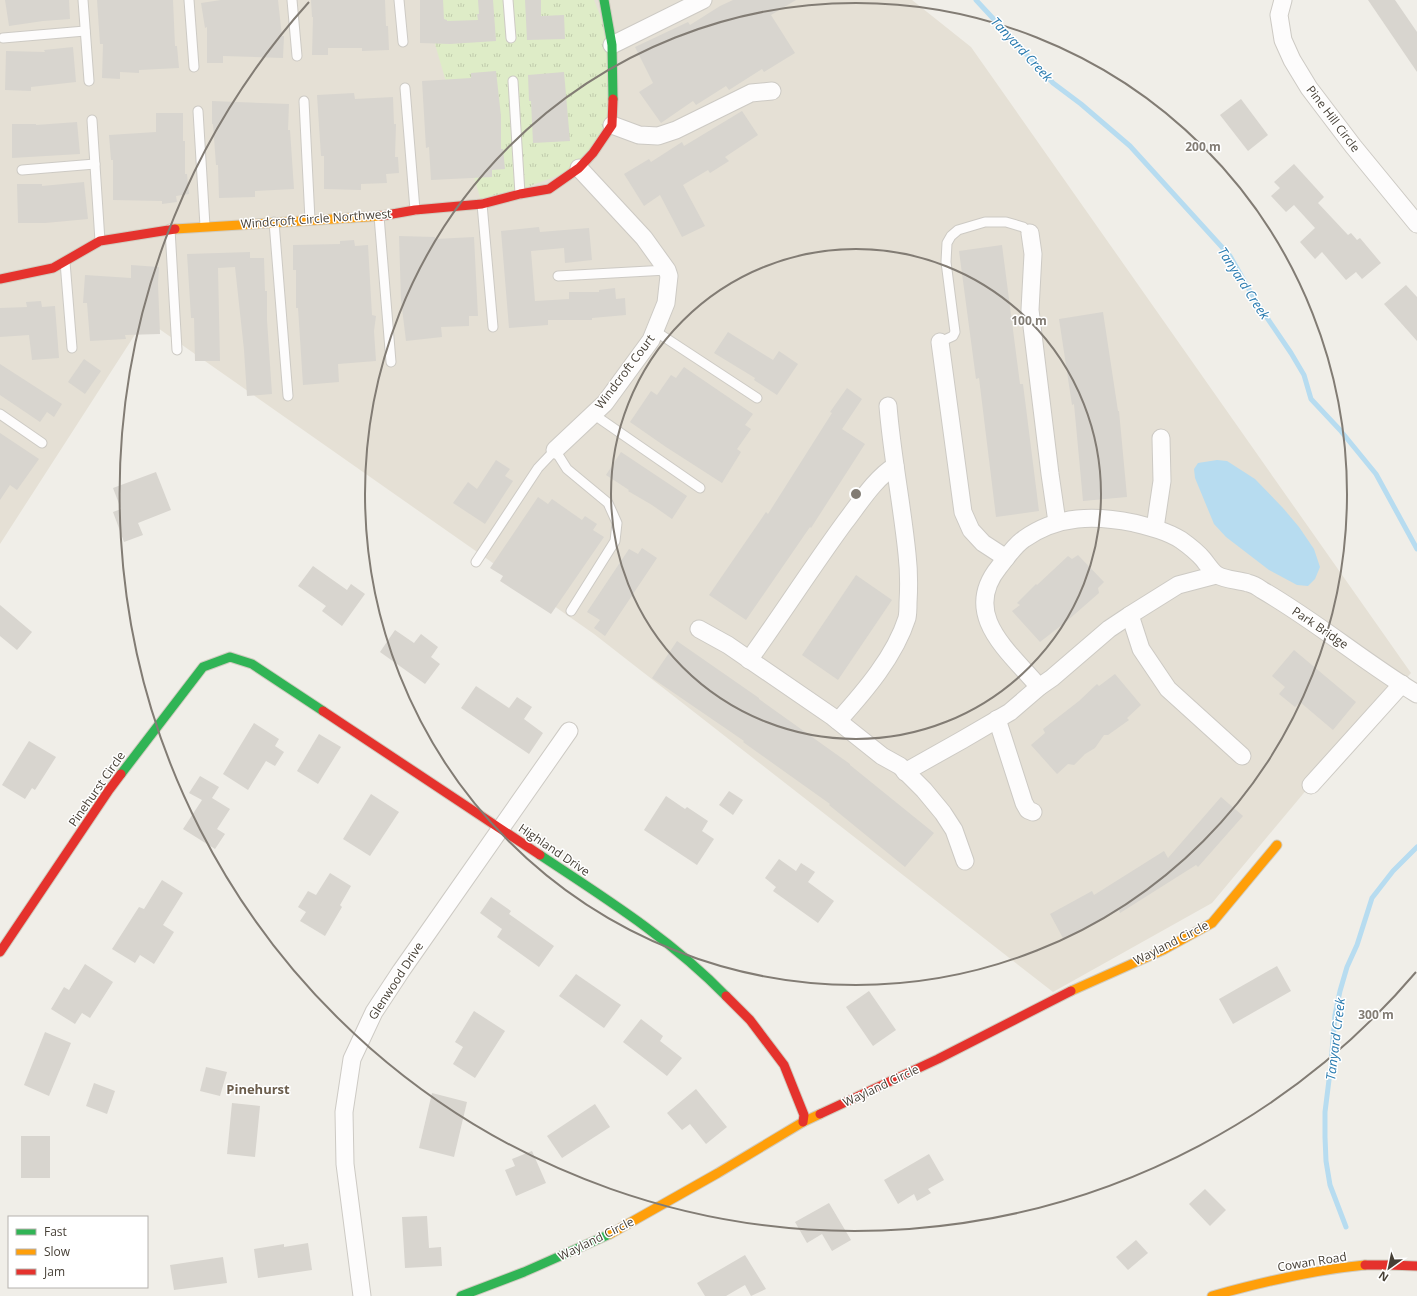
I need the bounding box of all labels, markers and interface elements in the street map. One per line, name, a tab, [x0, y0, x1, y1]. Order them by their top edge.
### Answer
water label: Tanyard Creek	[987, 13, 1057, 86]
street label: Pine Hill Circle	[1303, 82, 1364, 156]
text: 200 m	[1185, 138, 1221, 155]
street label: Windcroft Circle Northwest	[240, 205, 392, 232]
water label: Tanyard Creek	[1214, 243, 1274, 323]
text: 100 m	[1011, 312, 1047, 329]
street label: Windcroft Court	[591, 331, 658, 413]
centre of rings	[849, 487, 863, 501]
street label: Park Bridge	[1289, 603, 1352, 653]
street label: Pinehurst Circle	[64, 748, 129, 830]
street label: Highland Drive	[515, 819, 594, 880]
street label: Wayland Circle	[1130, 916, 1212, 969]
street label: Glenwood Drive	[364, 938, 427, 1023]
water label: Tanyard Creek	[1321, 996, 1349, 1081]
text: 300 m	[1358, 1006, 1394, 1023]
street label: Wayland Circle	[840, 1060, 922, 1111]
district label: Pinehurst	[226, 1080, 290, 1098]
street label: Wayland Circle	[555, 1213, 637, 1264]
legend	[8, 1216, 148, 1288]
text: Fast	[44, 1223, 67, 1240]
text: Slow	[44, 1243, 71, 1260]
street label: Cowan Road	[1276, 1248, 1348, 1275]
north arrow	[1369, 1248, 1409, 1288]
text: Jam	[43, 1263, 65, 1280]
text: N	[1375, 1268, 1391, 1286]

